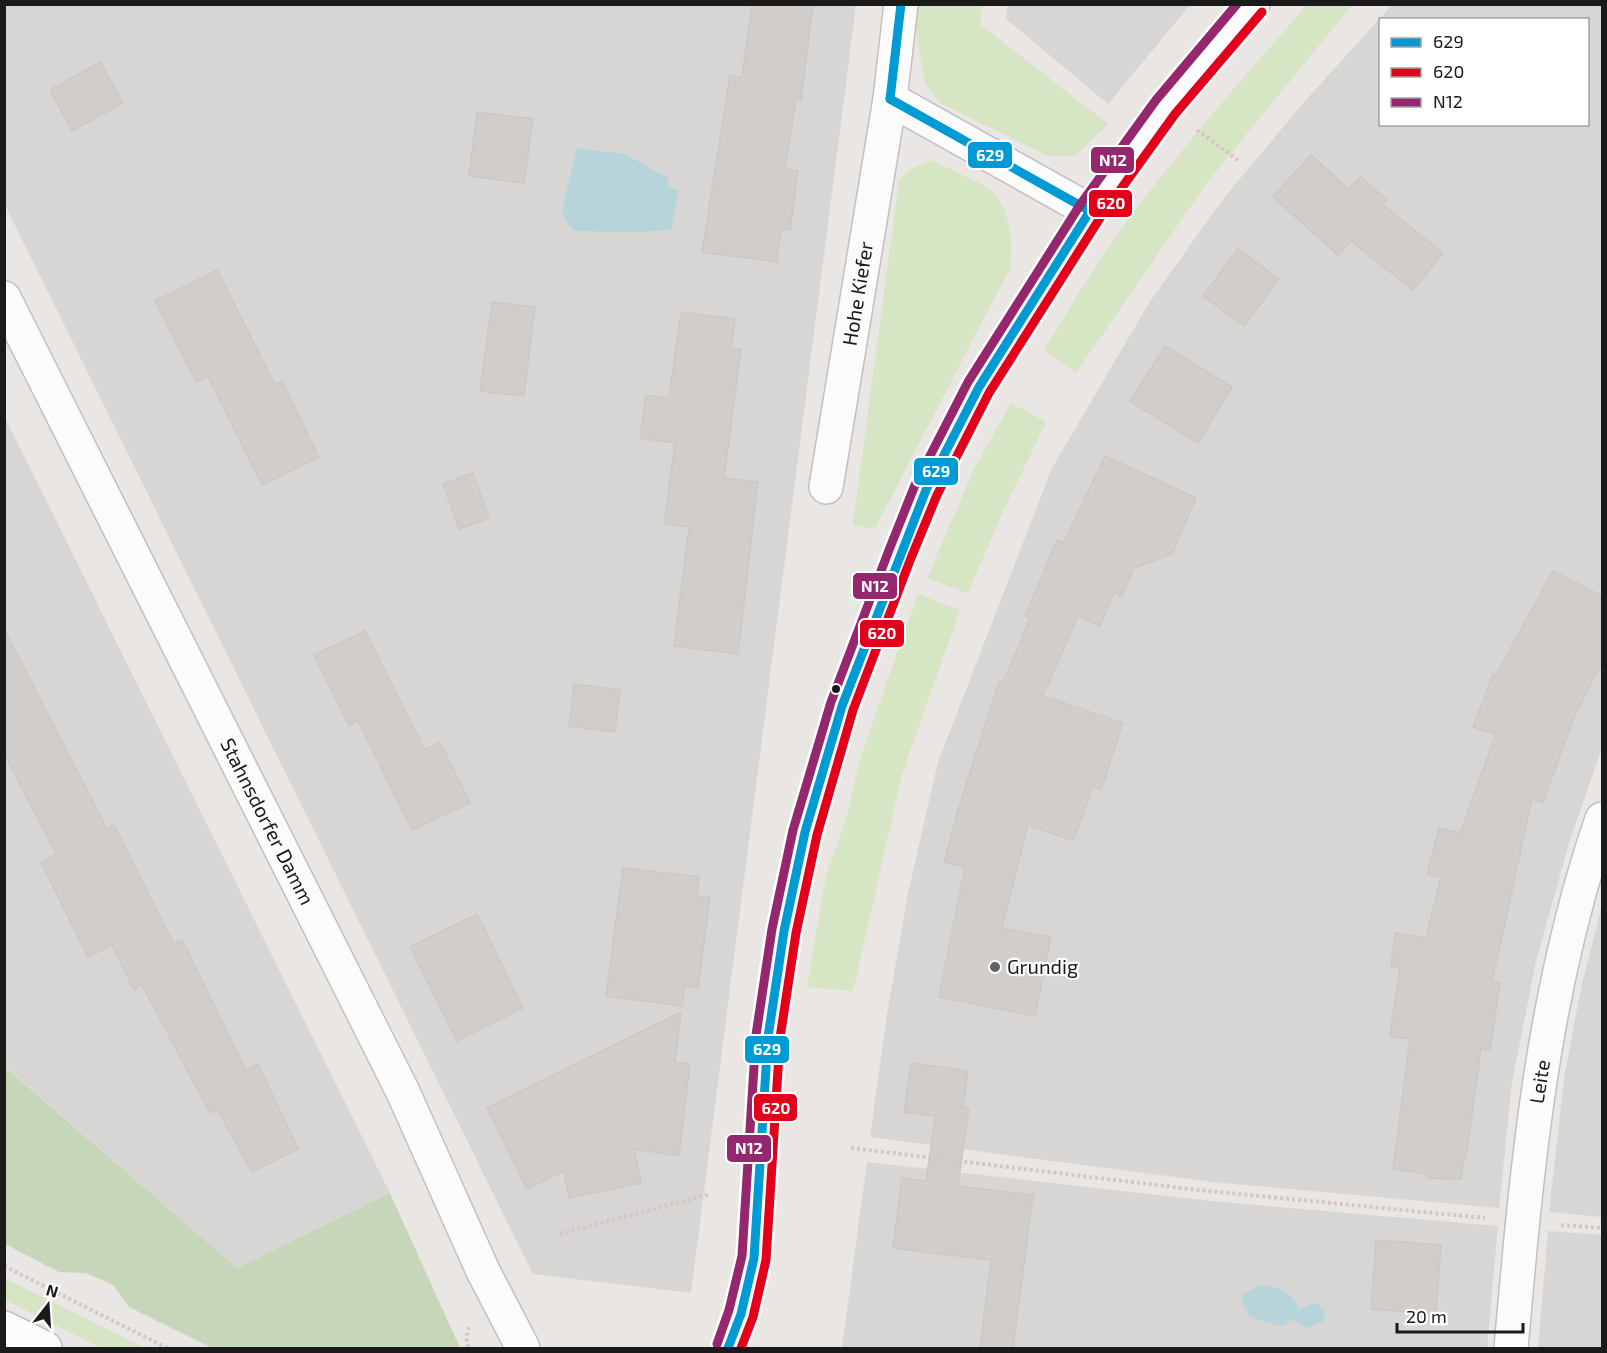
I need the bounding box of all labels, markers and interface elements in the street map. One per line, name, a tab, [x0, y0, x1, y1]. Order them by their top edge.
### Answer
legend	[1379, 18, 1589, 126]
text: 629	[1433, 30, 1464, 52]
text: 620	[1433, 60, 1464, 82]
text: N12	[1433, 90, 1463, 112]
line badge: 629	[967, 141, 1013, 169]
text: 629	[976, 145, 1004, 164]
line badge: N12	[1090, 146, 1135, 174]
text: N12	[1099, 150, 1127, 169]
line badge: 620	[1088, 189, 1133, 218]
text: 620	[1097, 193, 1125, 212]
street label: Hohe Kiefer	[836, 240, 877, 347]
line badge: 629	[913, 457, 959, 486]
text: 629	[922, 461, 950, 480]
line badge: N12	[852, 572, 898, 600]
text: N12	[861, 576, 889, 595]
line badge: 620	[859, 619, 905, 648]
text: 620	[868, 623, 896, 642]
unlabelled marker	[830, 683, 842, 695]
street label: Stahnsdorfer Damm	[216, 734, 320, 909]
place label: Grundig	[1007, 954, 1078, 978]
marker: Grundig	[988, 960, 1002, 974]
line badge: 629	[744, 1035, 790, 1064]
text: 629	[753, 1039, 781, 1058]
street label: Leite	[1524, 1058, 1554, 1105]
line badge: 620	[753, 1093, 798, 1122]
text: 620	[762, 1098, 790, 1117]
line badge: N12	[726, 1134, 772, 1163]
text: N12	[735, 1138, 763, 1157]
north arrow	[18, 1275, 78, 1335]
text: N	[44, 1279, 61, 1301]
scale bar	[1397, 1296, 1523, 1334]
text: 20 m	[1406, 1305, 1447, 1327]

